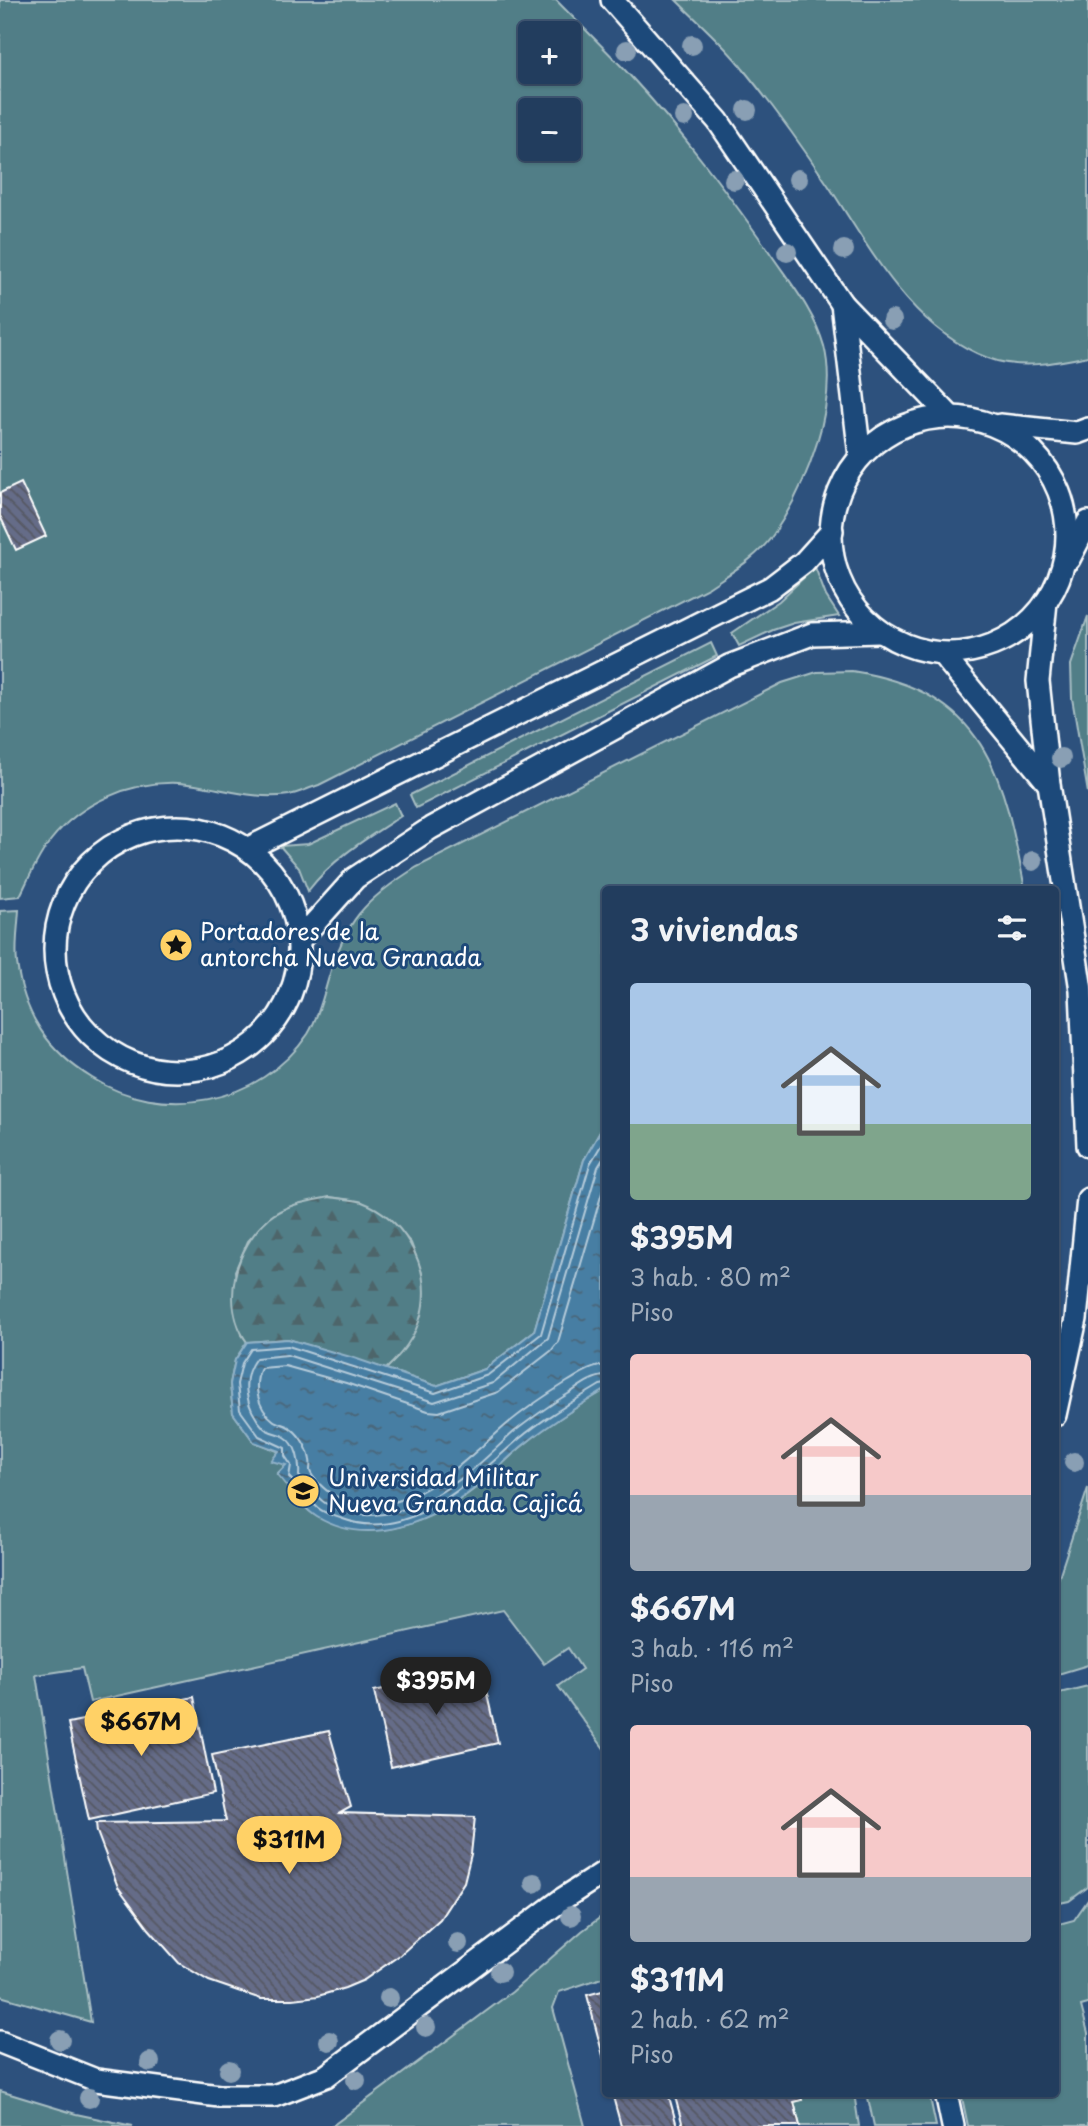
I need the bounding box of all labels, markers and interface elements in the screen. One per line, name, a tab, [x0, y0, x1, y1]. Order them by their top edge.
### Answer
map controls	[518, 21, 581, 161]
button: +	[518, 21, 581, 84]
button: −	[518, 98, 581, 161]
text: 3 viviendas	[630, 906, 798, 951]
icon: filters	[993, 909, 1031, 947]
place label: Portadores de la antorcha Nueva Granada	[200, 913, 481, 974]
place icon: Portadores de la antorcha Nueva Granada	[157, 926, 195, 964]
icon: home	[768, 1028, 894, 1154]
text: $395M	[630, 1214, 734, 1259]
text: 3 hab. · 80 m²	[630, 1259, 791, 1294]
text: Piso	[630, 1294, 674, 1329]
icon: home	[768, 1399, 894, 1525]
place label: Universidad Militar Nueva Granada Cajicá	[328, 1459, 583, 1520]
school or university icon: Universidad Militar Nueva Granada Cajicá	[284, 1472, 322, 1510]
text: $667M	[630, 1585, 736, 1630]
text: 3 hab. · 116 m²	[630, 1630, 794, 1665]
pin: $395M	[387, 1658, 485, 1717]
text: $395M	[396, 1662, 476, 1697]
text: Piso	[630, 1665, 674, 1700]
pin: $667M	[92, 1698, 190, 1758]
text: $667M	[101, 1703, 181, 1738]
icon: home	[768, 1770, 894, 1896]
pin: $311M	[240, 1816, 338, 1876]
text: $311M	[253, 1821, 325, 1856]
text: $311M	[630, 1956, 725, 2001]
text: 2 hab. · 62 m²	[630, 2001, 790, 2036]
text: Piso	[630, 2036, 674, 2071]

